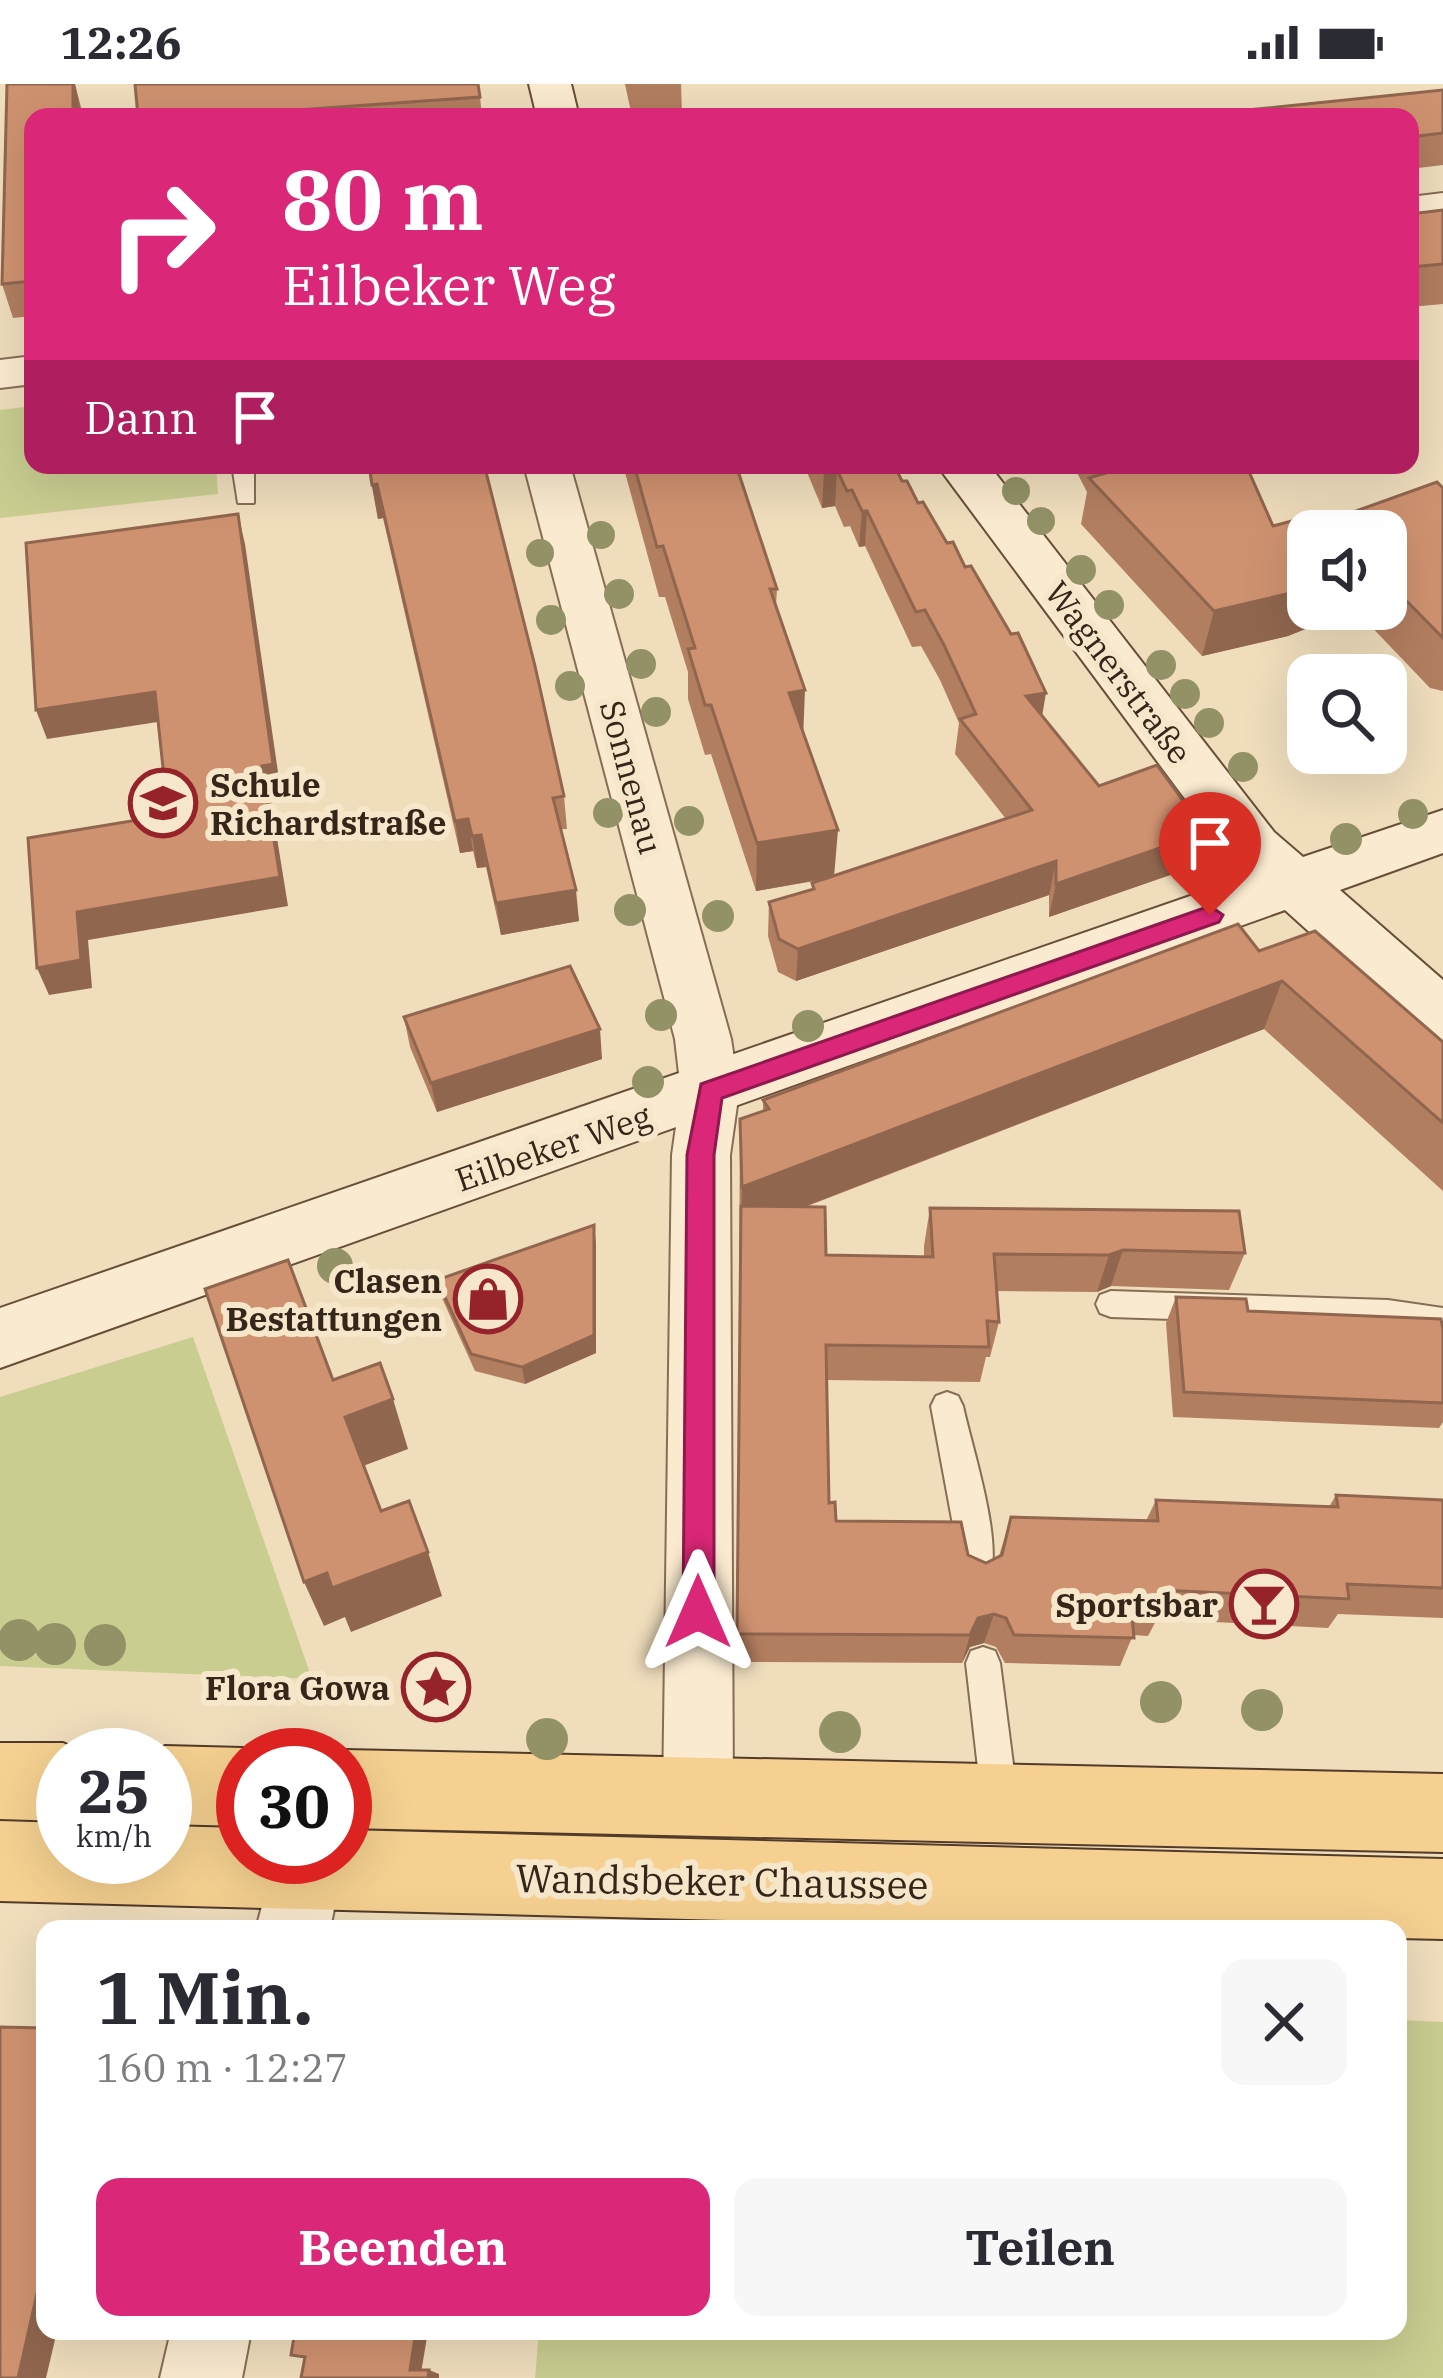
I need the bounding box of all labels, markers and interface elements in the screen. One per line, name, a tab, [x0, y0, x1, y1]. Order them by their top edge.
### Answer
text: 12:26	[60, 13, 182, 71]
text: 80 m	[282, 144, 484, 253]
icon: right	[84, 156, 240, 312]
text: Eilbeker Weg	[282, 250, 616, 320]
icon: arrive	[222, 384, 288, 450]
text: Dann	[84, 388, 198, 446]
map controls	[1287, 510, 1407, 774]
button: sound	[1287, 510, 1407, 630]
street label: Wagnerstraße	[1036, 572, 1202, 772]
button: search	[1287, 654, 1407, 774]
street label: Sonnenau	[591, 695, 673, 859]
place label: Schule Richardstraße	[210, 763, 447, 844]
school or university icon: Schule Richardstraße	[128, 768, 198, 838]
pin	[1159, 792, 1261, 915]
icon: arrive	[1177, 810, 1243, 876]
street label: Eilbeker Weg	[450, 1093, 657, 1201]
place label: Clasen Bestattungen	[226, 1259, 442, 1340]
shop icon: Clasen Bestattungen	[453, 1264, 523, 1334]
position arrow	[635, 1549, 761, 1675]
bar icon: Sportsbar	[1229, 1569, 1299, 1639]
place label: Sportsbar	[1055, 1583, 1218, 1626]
place icon: Flora Gowa	[401, 1652, 471, 1722]
place label: Flora Gowa	[205, 1666, 390, 1709]
speed limit sign: 30	[216, 1728, 372, 1884]
text: 25	[78, 1751, 150, 1830]
text: km/h	[76, 1816, 152, 1855]
street label: Wandsbeker Chaussee	[515, 1852, 929, 1910]
text: 1 Min.	[96, 1950, 313, 2044]
button: close	[1221, 1959, 1347, 2085]
text: 160 m · 12:27	[96, 2042, 348, 2093]
button: Beenden	[96, 2178, 710, 2316]
button: Teilen	[734, 2178, 1347, 2316]

